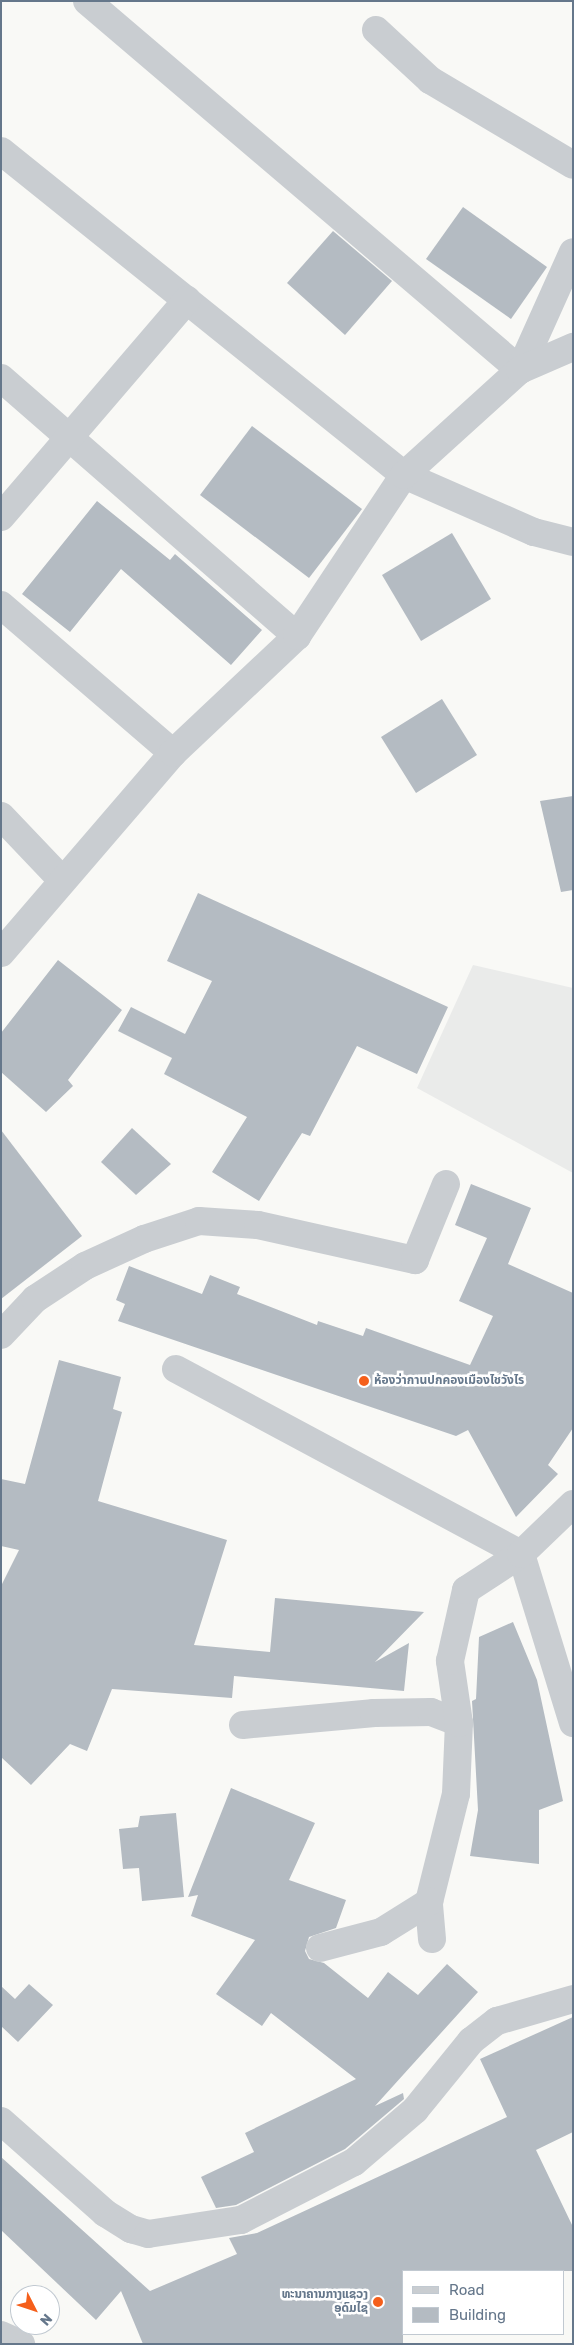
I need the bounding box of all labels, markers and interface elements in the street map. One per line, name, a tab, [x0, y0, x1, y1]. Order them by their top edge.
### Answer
place label: ห้องว่ากานปกคองเมืองไชวังไร	[374, 1374, 524, 1388]
marker: ห้องว่ากานปกคองเมืองไชวังไร	[358, 1375, 370, 1387]
legend	[402, 2270, 564, 2335]
text: Road	[449, 2281, 485, 2299]
north arrow	[10, 2285, 60, 2335]
place label: ທະນາຄານກາງແຊວງ ອຸດົມໄຊ	[282, 2288, 368, 2316]
marker: ທະນາຄານກາງແຊວງ ອຸດົມໄຊ	[372, 2296, 384, 2308]
text: Building	[449, 2306, 506, 2324]
text: N	[36, 2310, 56, 2329]

